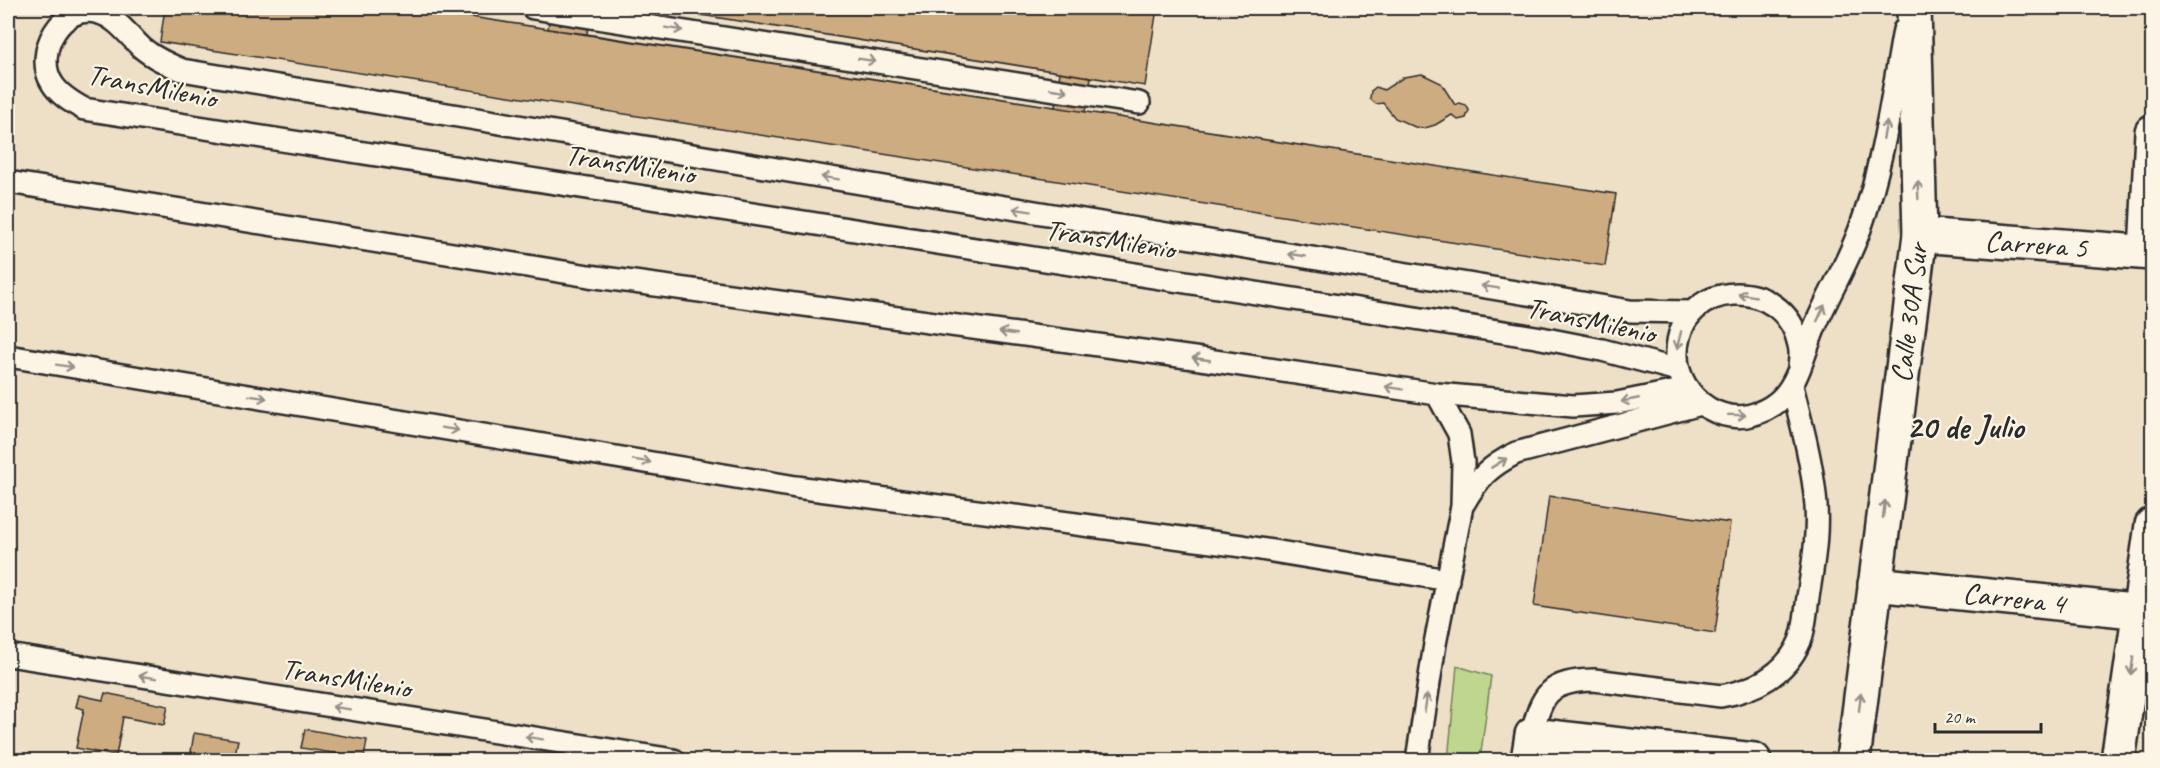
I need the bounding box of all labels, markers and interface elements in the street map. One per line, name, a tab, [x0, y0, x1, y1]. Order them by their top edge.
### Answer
one-way arrow	[664, 24, 683, 35]
one-way arrow	[856, 54, 876, 65]
street label: TransMilenio	[84, 55, 223, 118]
one-way arrow	[1049, 84, 1069, 95]
one-way arrow	[1880, 121, 1891, 140]
street label: TransMilenio	[563, 135, 701, 194]
one-way arrow	[820, 172, 840, 183]
one-way arrow	[1913, 181, 1924, 201]
one-way arrow	[1013, 204, 1032, 215]
street label: TransMilenio	[1043, 210, 1181, 269]
street label: Carrera 5	[1984, 221, 2090, 267]
street label: Calle 30A Sur	[1882, 238, 1937, 385]
one-way arrow	[1288, 250, 1308, 261]
one-way arrow	[1480, 282, 1500, 293]
street label: TransMilenio	[1523, 288, 1662, 353]
one-way arrow	[1738, 290, 1757, 301]
one-way arrow	[1816, 305, 1828, 323]
one-way arrow	[998, 327, 1018, 338]
one-way arrow	[1673, 330, 1685, 349]
one-way arrow	[1192, 353, 1211, 364]
one-way arrow	[55, 360, 75, 371]
one-way arrow	[1385, 382, 1404, 393]
one-way arrow	[247, 392, 267, 403]
one-way arrow	[1620, 395, 1640, 406]
district label: 20 de Julio	[1907, 406, 2025, 448]
one-way arrow	[1726, 410, 1746, 421]
one-way arrow	[440, 424, 459, 435]
one-way arrow	[632, 456, 652, 467]
one-way arrow	[1490, 456, 1507, 468]
one-way arrow	[1879, 500, 1890, 519]
street label: Carrera 4	[1961, 574, 2069, 623]
street label: TransMilenio	[279, 649, 417, 708]
one-way arrow	[2126, 655, 2137, 675]
one-way arrow	[139, 672, 159, 683]
one-way arrow	[1421, 693, 1432, 713]
one-way arrow	[1855, 693, 1866, 713]
scale bar	[1935, 696, 2042, 734]
one-way arrow	[332, 702, 351, 713]
text: 20 m	[1944, 706, 1977, 728]
one-way arrow	[524, 733, 544, 744]

